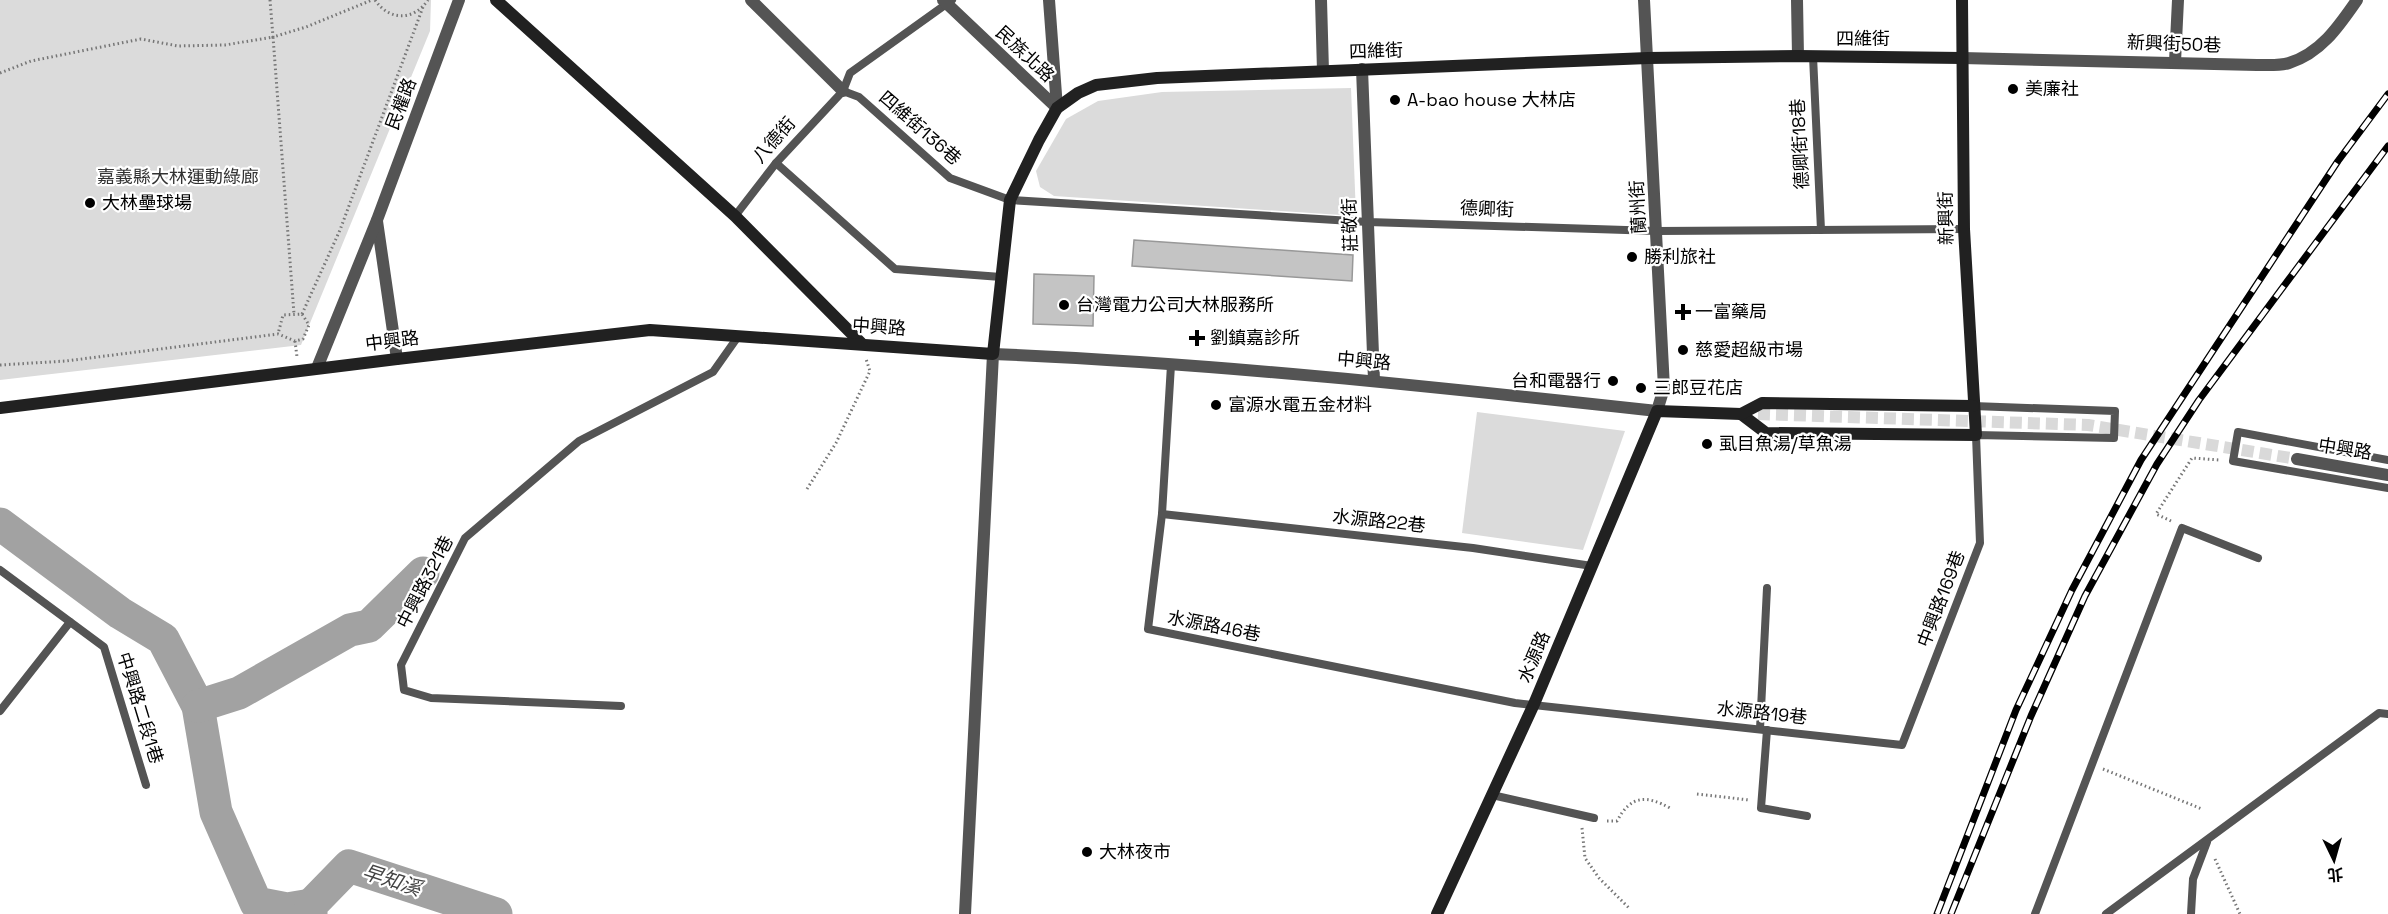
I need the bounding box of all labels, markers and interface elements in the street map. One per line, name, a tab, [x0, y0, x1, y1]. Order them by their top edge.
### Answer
street label: 民族北路	[991, 21, 1060, 87]
street label: 四維街	[1836, 27, 1890, 50]
street label: 新興街50巷	[2126, 30, 2222, 57]
street label: 四維街	[1349, 38, 1403, 63]
street label: 民權路	[380, 74, 421, 133]
place label: 美廉社	[2025, 77, 2079, 100]
marker: 美廉社	[2006, 82, 2020, 96]
street label: 四維街136巷	[875, 86, 966, 170]
place label: A-bao house 大林店	[1407, 88, 1576, 111]
marker: A-bao house 大林店	[1388, 93, 1402, 107]
street label: 德卿街18巷	[1786, 98, 1813, 190]
street label: 八德街	[747, 112, 800, 168]
park label: 嘉義縣大林運動綠廊	[97, 165, 259, 188]
street label: 蘭州街	[1625, 179, 1650, 235]
place label: 大林壘球場	[102, 191, 192, 214]
street label: 新興街	[1934, 191, 1957, 245]
marker: 大林壘球場	[83, 196, 97, 210]
street label: 德卿街	[1460, 196, 1514, 221]
street label: 莊敬街	[1337, 198, 1362, 252]
place label: 勝利旅社	[1644, 245, 1716, 268]
marker: 勝利旅社	[1625, 250, 1639, 264]
place label: 台灣電力公司大林服務所	[1076, 293, 1274, 316]
marker: 台灣電力公司大林服務所	[1057, 298, 1071, 312]
place label: 一富藥局	[1695, 300, 1767, 323]
marker: 一富藥局	[1676, 305, 1690, 319]
street label: 中興路	[851, 313, 907, 340]
street label: 中興路	[364, 326, 420, 355]
place label: 劉鎮嘉診所	[1210, 326, 1300, 349]
marker: 劉鎮嘉診所	[1188, 329, 1206, 347]
place label: 慈愛超級市場	[1695, 338, 1803, 361]
marker: 慈愛超級市場	[1676, 343, 1690, 357]
street label: 中興路	[1336, 347, 1392, 374]
place label: 台和電器行	[1511, 369, 1601, 392]
marker: 台和電器行	[1606, 374, 1620, 388]
place label: 三郎豆花店	[1653, 376, 1743, 399]
marker: 三郎豆花店	[1634, 381, 1648, 395]
place label: 富源水電五金材料	[1228, 393, 1372, 416]
marker: 富源水電五金材料	[1209, 398, 1223, 412]
place label: 虱目魚湯/草魚湯	[1719, 432, 1852, 455]
street label: 中興路	[2317, 433, 2374, 464]
marker: 虱目魚湯/草魚湯	[1700, 437, 1714, 451]
street label: 水源路22巷	[1331, 504, 1427, 537]
street label: 中興路321巷	[391, 531, 458, 632]
street label: 中興路169巷	[1912, 547, 1969, 650]
street label: 水源路46巷	[1166, 605, 1263, 646]
street label: 水源路	[1512, 627, 1555, 686]
street label: 中興路二段1巷	[113, 649, 168, 766]
street label: 水源路19巷	[1716, 696, 1808, 729]
north arrow	[2304, 830, 2364, 890]
place label: 大林夜市	[1099, 840, 1171, 863]
marker: 大林夜市	[1080, 845, 1094, 859]
water label: 早知溪	[359, 858, 427, 903]
text: 北	[2326, 863, 2344, 886]

